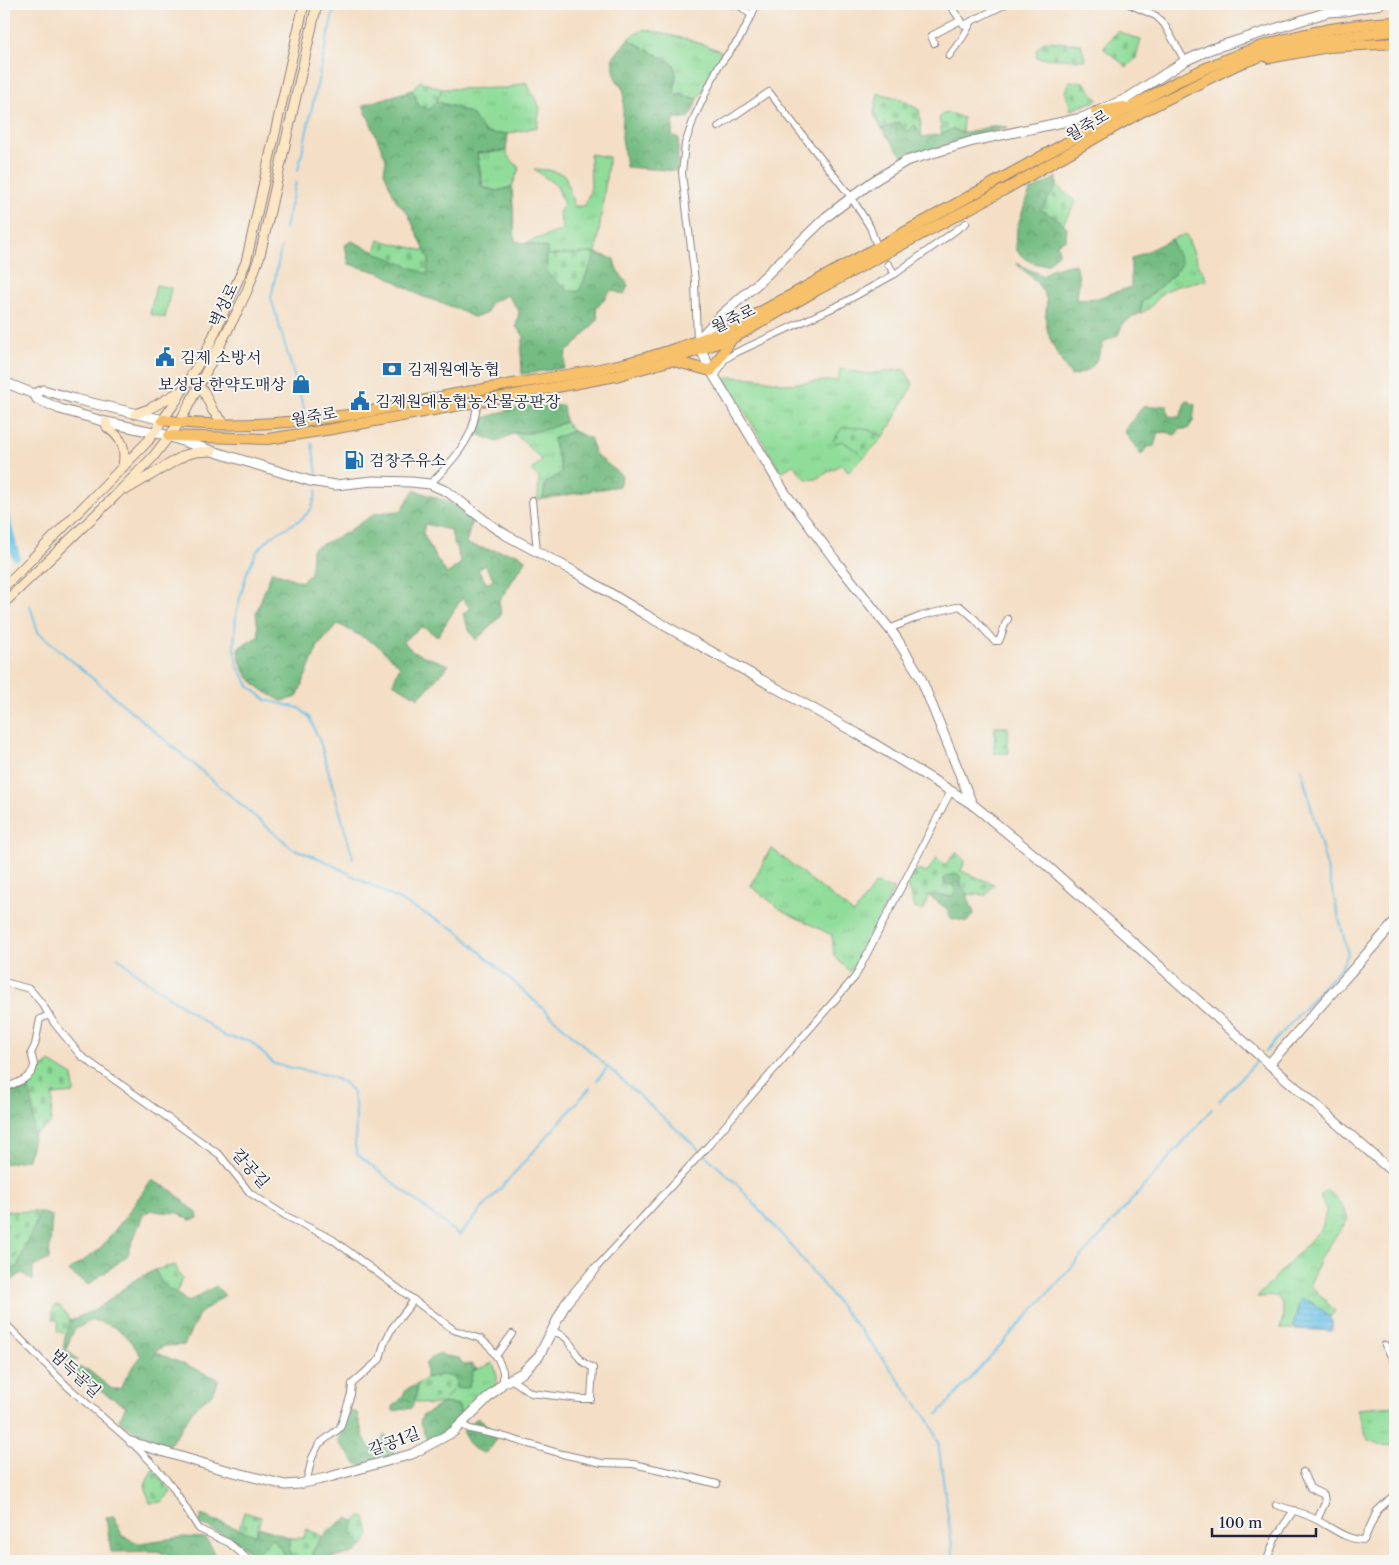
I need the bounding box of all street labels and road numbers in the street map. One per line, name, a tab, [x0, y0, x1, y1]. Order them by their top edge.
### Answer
street label: 월죽로	[1062, 104, 1113, 145]
street label: 벽성로	[204, 279, 242, 330]
street label: 월죽로	[708, 299, 759, 337]
street label: 월죽로	[289, 402, 339, 430]
street label: 갈공길	[228, 1144, 274, 1192]
street label: 범득골길	[47, 1345, 105, 1401]
street label: 갈공1길	[366, 1423, 422, 1459]

